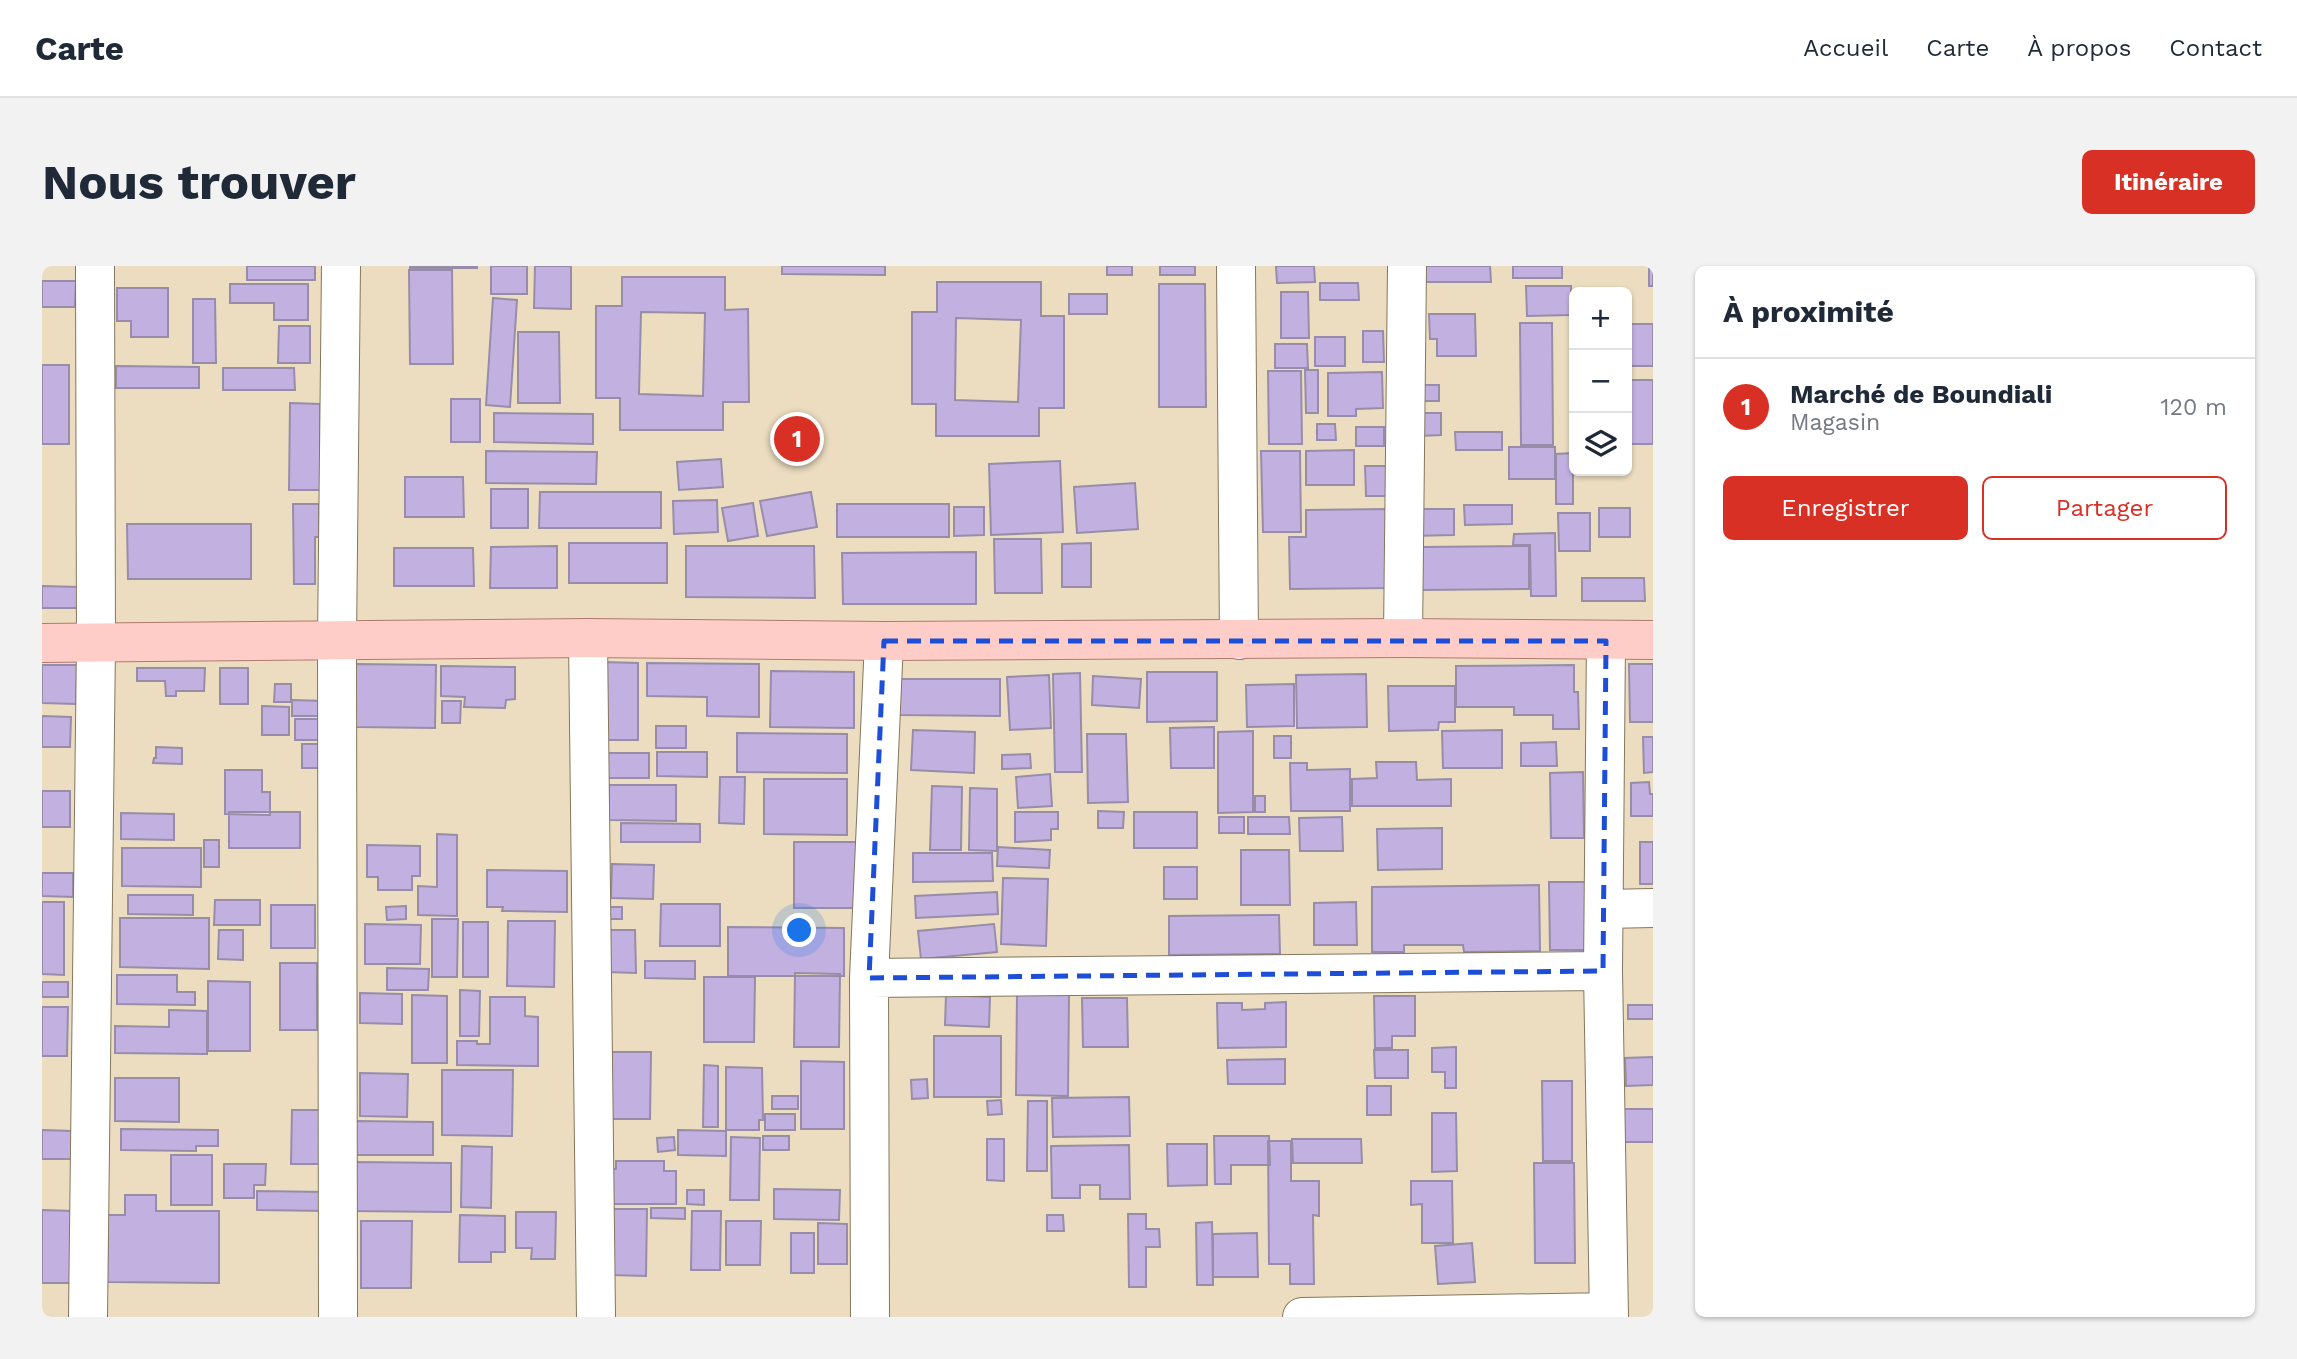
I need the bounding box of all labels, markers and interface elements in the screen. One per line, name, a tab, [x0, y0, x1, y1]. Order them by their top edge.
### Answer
text: Carte	[35, 29, 124, 68]
text: Accueil	[1803, 34, 1888, 62]
text: Carte	[1926, 34, 1989, 62]
text: À propos	[2027, 34, 2131, 62]
text: Contact	[2169, 34, 2262, 62]
button: Itinéraire	[2082, 150, 2255, 214]
text: Nous trouver	[42, 153, 356, 211]
map controls	[1569, 287, 1632, 476]
button: +	[1569, 287, 1632, 350]
text: À proximité	[1723, 294, 1894, 329]
button: −	[1569, 350, 1632, 413]
text: Marché de Boundiali	[1790, 379, 2052, 409]
text: 1	[1741, 394, 1751, 421]
text: 120 m	[2161, 394, 2227, 421]
text: Magasin	[1790, 409, 1880, 436]
pin: 1	[774, 413, 820, 465]
button: layers	[1569, 413, 1632, 476]
button: Enregistrer	[1723, 476, 1968, 540]
button: Partager	[1982, 476, 2227, 540]
your location	[782, 913, 816, 947]

